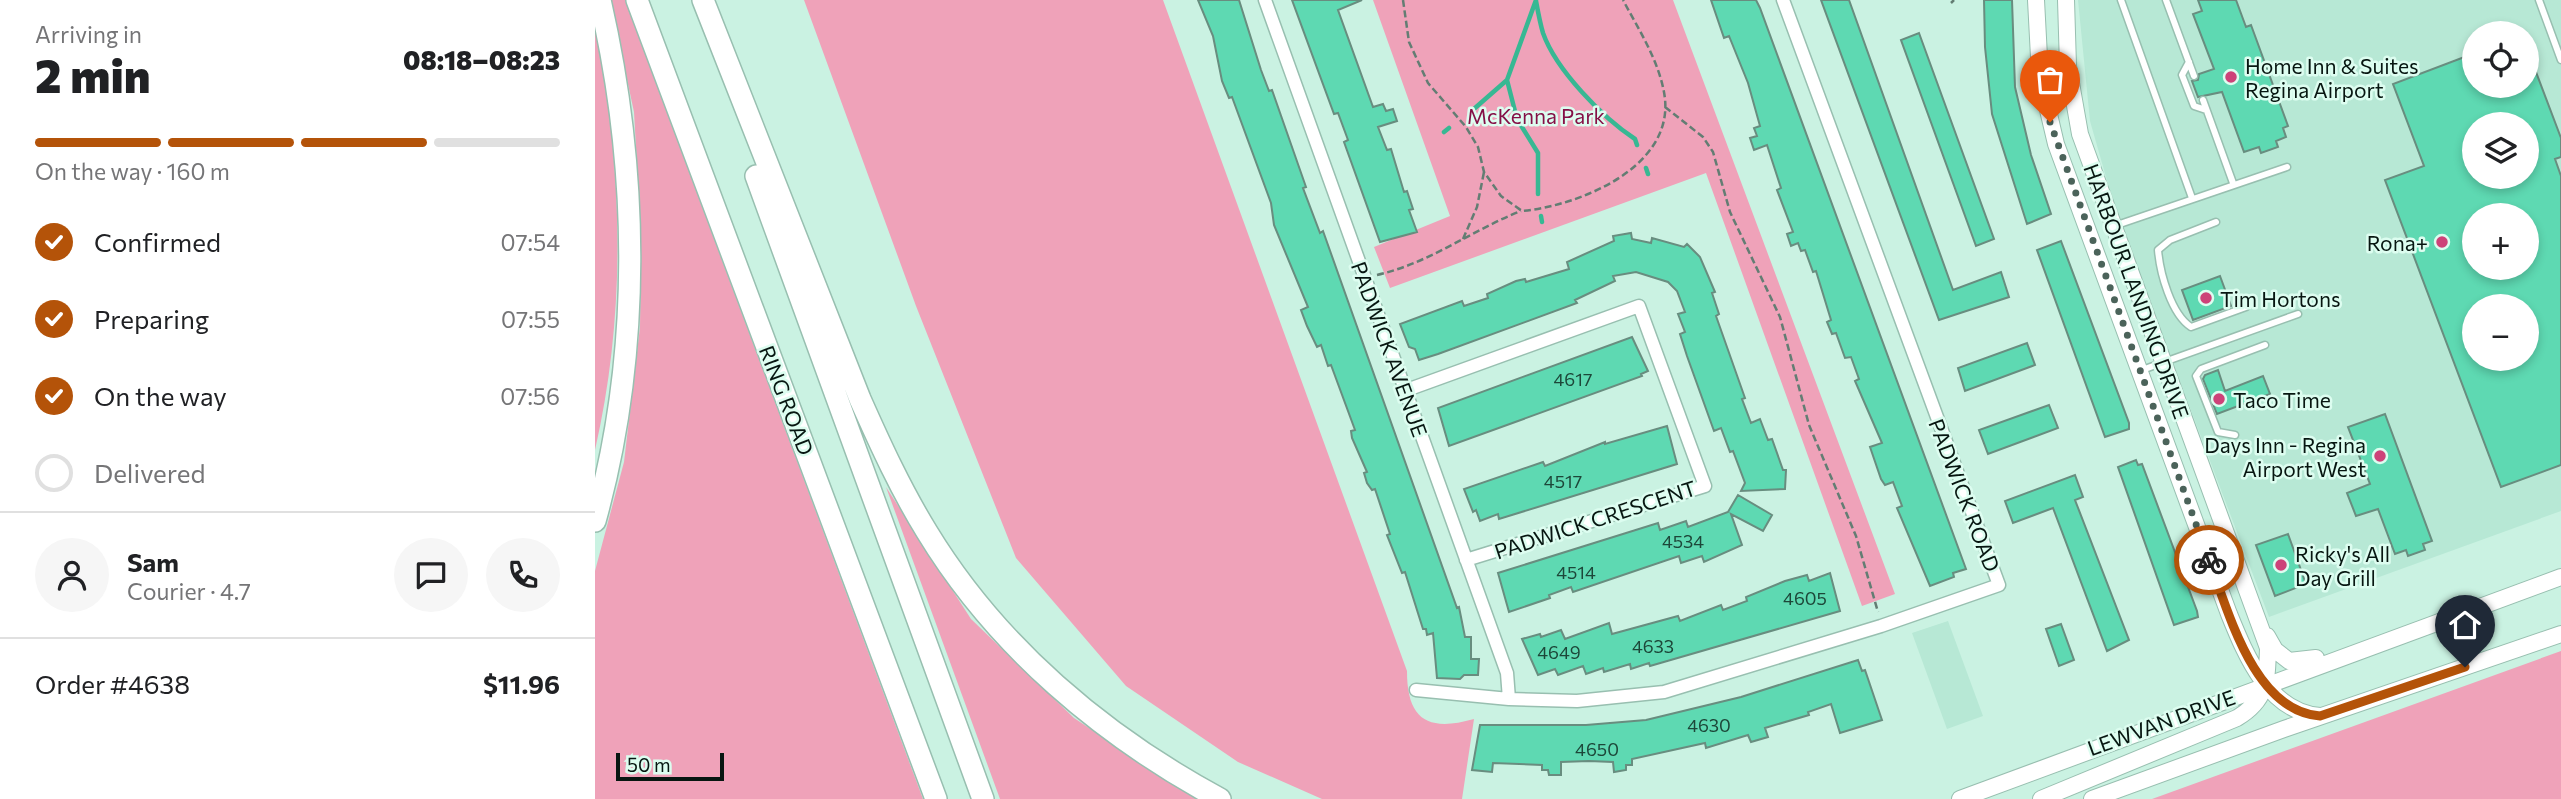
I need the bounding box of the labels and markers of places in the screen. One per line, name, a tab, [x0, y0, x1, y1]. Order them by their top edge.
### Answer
pin	[2020, 50, 2080, 122]
place label: Home Inn & Suites Regina Airport	[2245, 53, 2419, 102]
marker: Home Inn & Suites Regina Airport	[2223, 69, 2239, 85]
place label: Rona+	[2367, 230, 2428, 255]
marker: Rona+	[2434, 234, 2450, 250]
place label: Tim Hortons	[2220, 286, 2340, 311]
marker: Tim Hortons	[2198, 290, 2214, 306]
place label: Taco Time	[2233, 387, 2331, 412]
marker: Taco Time	[2211, 391, 2227, 407]
place label: Days Inn - Regina Airport West	[2204, 432, 2366, 481]
marker: Days Inn - Regina Airport West	[2372, 448, 2388, 464]
place label: Ricky's All Day Grill	[2295, 541, 2390, 590]
marker: Ricky's All Day Grill	[2273, 557, 2289, 573]
pin	[2435, 595, 2495, 667]

